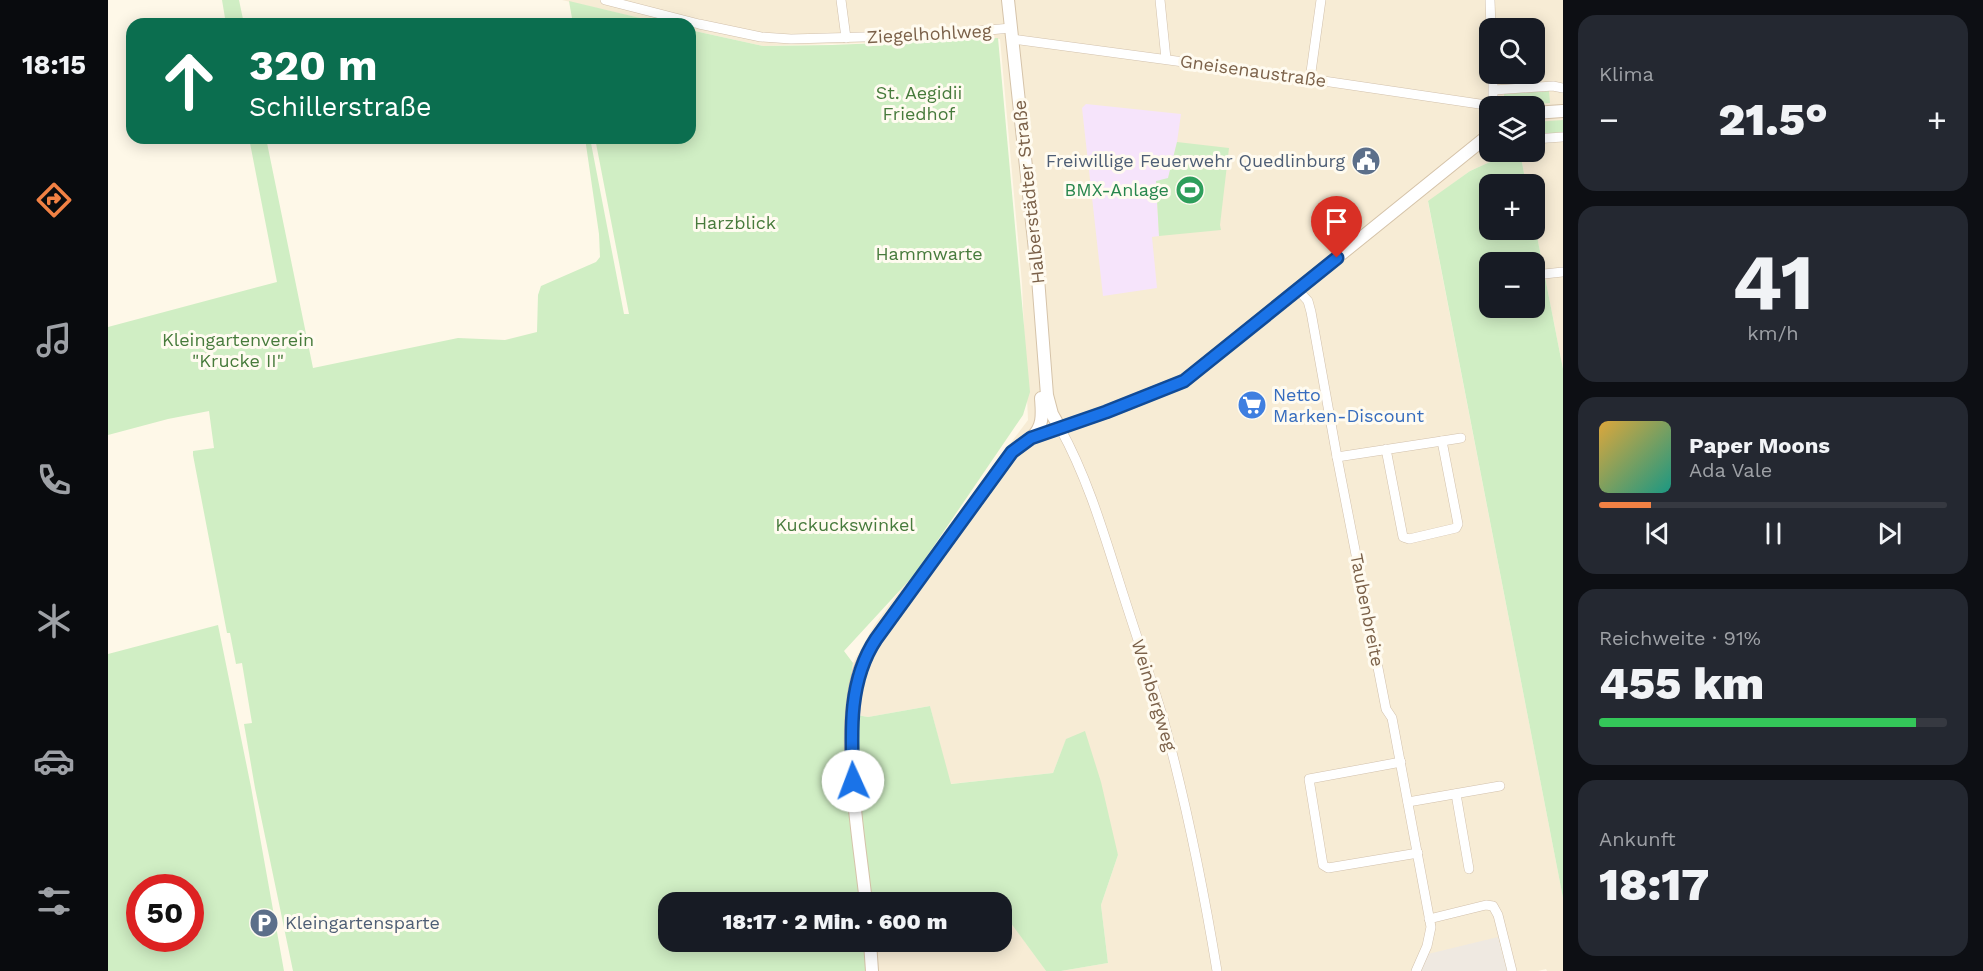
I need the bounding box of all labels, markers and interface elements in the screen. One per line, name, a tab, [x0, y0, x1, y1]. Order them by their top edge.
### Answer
map controls	[1479, 18, 1545, 318]
button: search	[1479, 18, 1545, 84]
street label: Ziegelhohlweg	[866, 20, 992, 47]
text: 320 m	[249, 41, 378, 90]
icon: ahead	[150, 42, 228, 120]
text: 18:15	[22, 49, 86, 81]
street label: Gneisenaustraße	[1179, 50, 1328, 91]
text: Klima	[1599, 62, 1654, 86]
park label: St. Aegidii Friedhof	[876, 82, 962, 124]
text: Schillerstraße	[249, 91, 432, 123]
text: 21.5°	[1718, 93, 1828, 146]
button: layers	[1479, 96, 1545, 162]
street label: Halberstädter Straße	[1008, 99, 1049, 285]
text: −	[1599, 100, 1619, 139]
text: +	[1927, 100, 1947, 139]
public building icon: Freiwillige Feuerwehr Quedlinburg	[1350, 145, 1382, 177]
place label: Freiwillige Feuerwehr Quedlinburg	[1046, 150, 1345, 171]
sports icon: BMX-Anlage	[1174, 174, 1206, 206]
button: +	[1479, 174, 1545, 240]
icon: directions	[33, 179, 75, 221]
place label: BMX-Anlage	[1065, 179, 1169, 200]
pin	[1311, 196, 1362, 258]
icon: arrive	[1320, 205, 1353, 238]
park label: Harzblick	[694, 212, 776, 233]
text: 41	[1732, 236, 1814, 328]
park label: Hammwarte	[875, 243, 983, 264]
button: −	[1479, 252, 1545, 318]
icon: music	[33, 319, 75, 361]
text: km/h	[1747, 321, 1799, 345]
park label: Kleingartenverein "Krucke II"	[162, 329, 314, 371]
place label: Netto Marken-Discount	[1273, 384, 1425, 426]
supermarket icon: Netto Marken-Discount	[1236, 389, 1268, 421]
text: Paper Moons	[1689, 433, 1830, 458]
text: Ada Vale	[1689, 458, 1772, 482]
icon: phone	[33, 459, 75, 501]
park label: Kuckuckswinkel	[775, 514, 915, 535]
icon: previous	[1641, 517, 1674, 550]
icon: pause	[1757, 517, 1790, 550]
icon: next	[1873, 517, 1906, 550]
street label: Taubenbreite	[1346, 552, 1389, 668]
icon: climate	[33, 600, 75, 642]
text: Reichweite · 91%	[1599, 626, 1761, 650]
street label: Weinbergweg	[1128, 636, 1182, 754]
text: 455 km	[1599, 657, 1764, 710]
icon: car	[33, 740, 75, 782]
position arrow	[821, 749, 885, 813]
text: Ankunft	[1599, 827, 1676, 851]
text: 18:17	[1599, 858, 1709, 911]
speed limit sign: 50	[126, 874, 204, 952]
icon: filters	[33, 880, 75, 922]
parking icon: Kleingartensparte	[248, 907, 280, 939]
text: 18:17 · 2 Min. · 600 m	[723, 909, 947, 934]
place label: Kleingartensparte	[285, 912, 440, 933]

